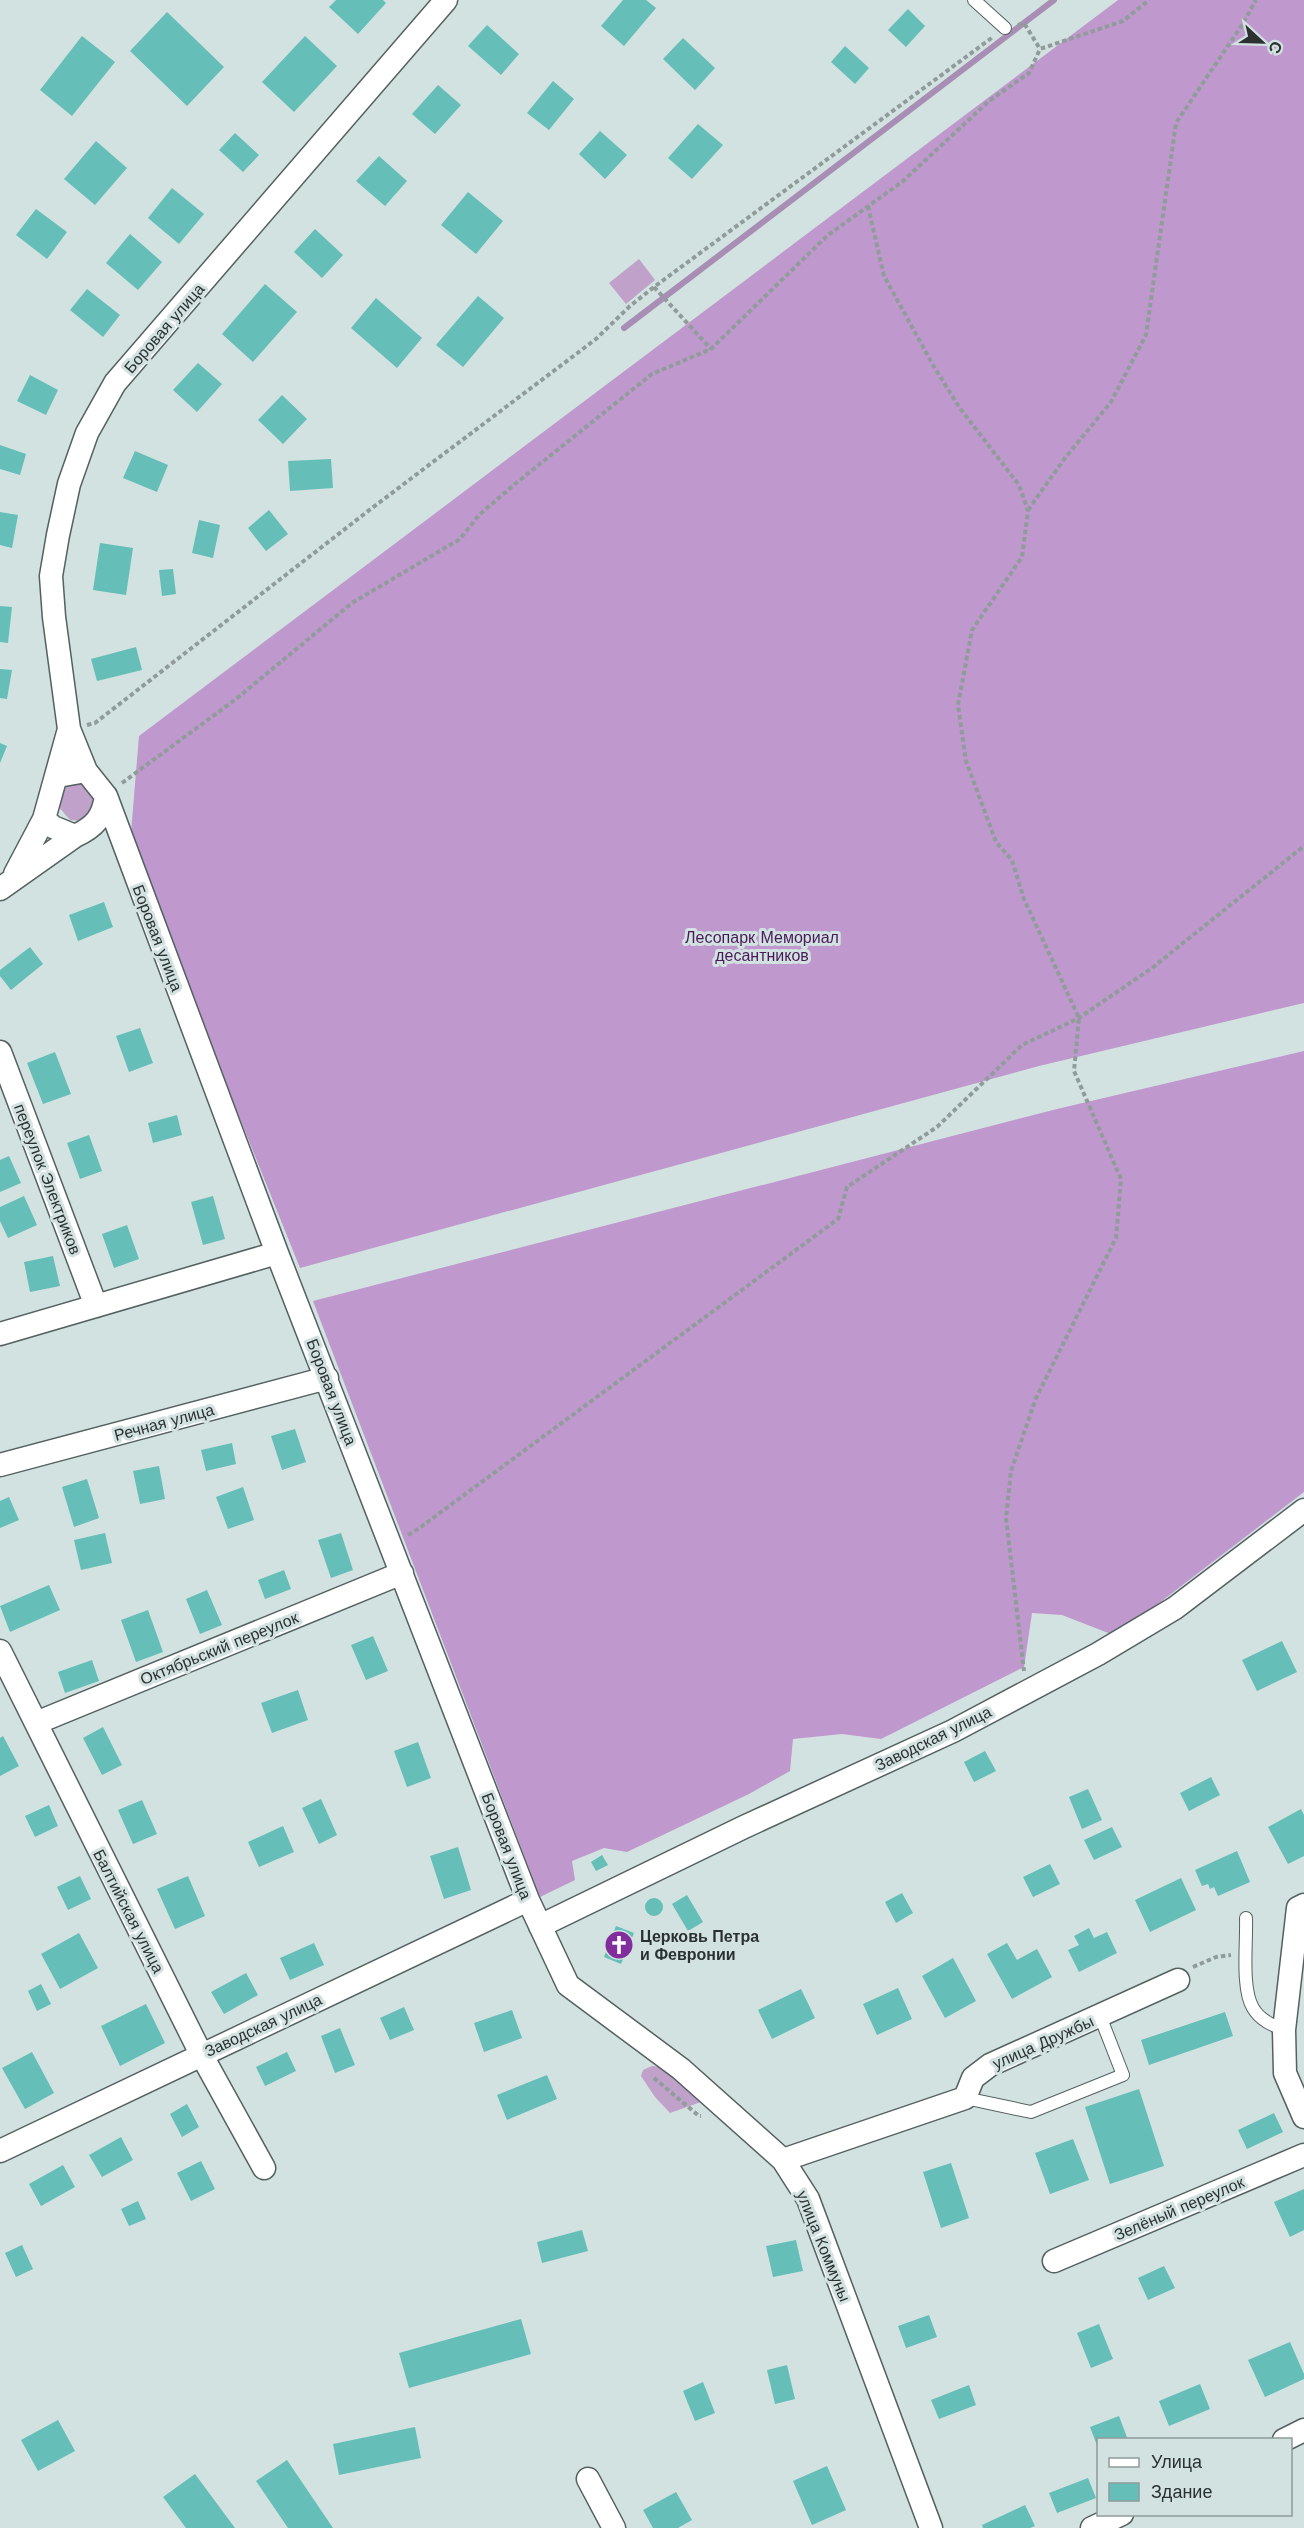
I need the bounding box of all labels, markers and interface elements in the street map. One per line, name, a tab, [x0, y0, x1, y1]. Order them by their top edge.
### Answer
north arrow	[1232, 12, 1292, 72]
text: С	[1264, 39, 1286, 57]
street label: Боровая улица	[120, 280, 209, 377]
street label: Боровая улица	[129, 882, 187, 994]
park label: Лесопарк Мемориал десантников	[685, 928, 839, 965]
street label: переулок Электриков	[10, 1101, 85, 1257]
street label: Боровая улица	[303, 1336, 361, 1448]
street label: Речная улица	[112, 1400, 216, 1445]
street label: Октябрьский переулок	[137, 1608, 302, 1689]
street label: Заводская улица	[872, 1702, 995, 1775]
street label: Боровая улица	[478, 1790, 536, 1902]
street label: Балтийская улица	[89, 1846, 168, 1976]
place label: Церковь Петра и Февронии	[640, 1927, 759, 1964]
church icon: Церковь Петра и Февронии	[603, 1929, 635, 1961]
street label: Заводская улица	[202, 1990, 325, 2061]
street label: улица Дружбы	[990, 2012, 1097, 2073]
street label: Зелёный переулок	[1111, 2172, 1248, 2244]
street label: улица Коммуны	[793, 2188, 854, 2305]
legend	[1097, 2438, 1292, 2516]
text: Улица	[1151, 2451, 1203, 2472]
text: Здание	[1151, 2481, 1212, 2502]

